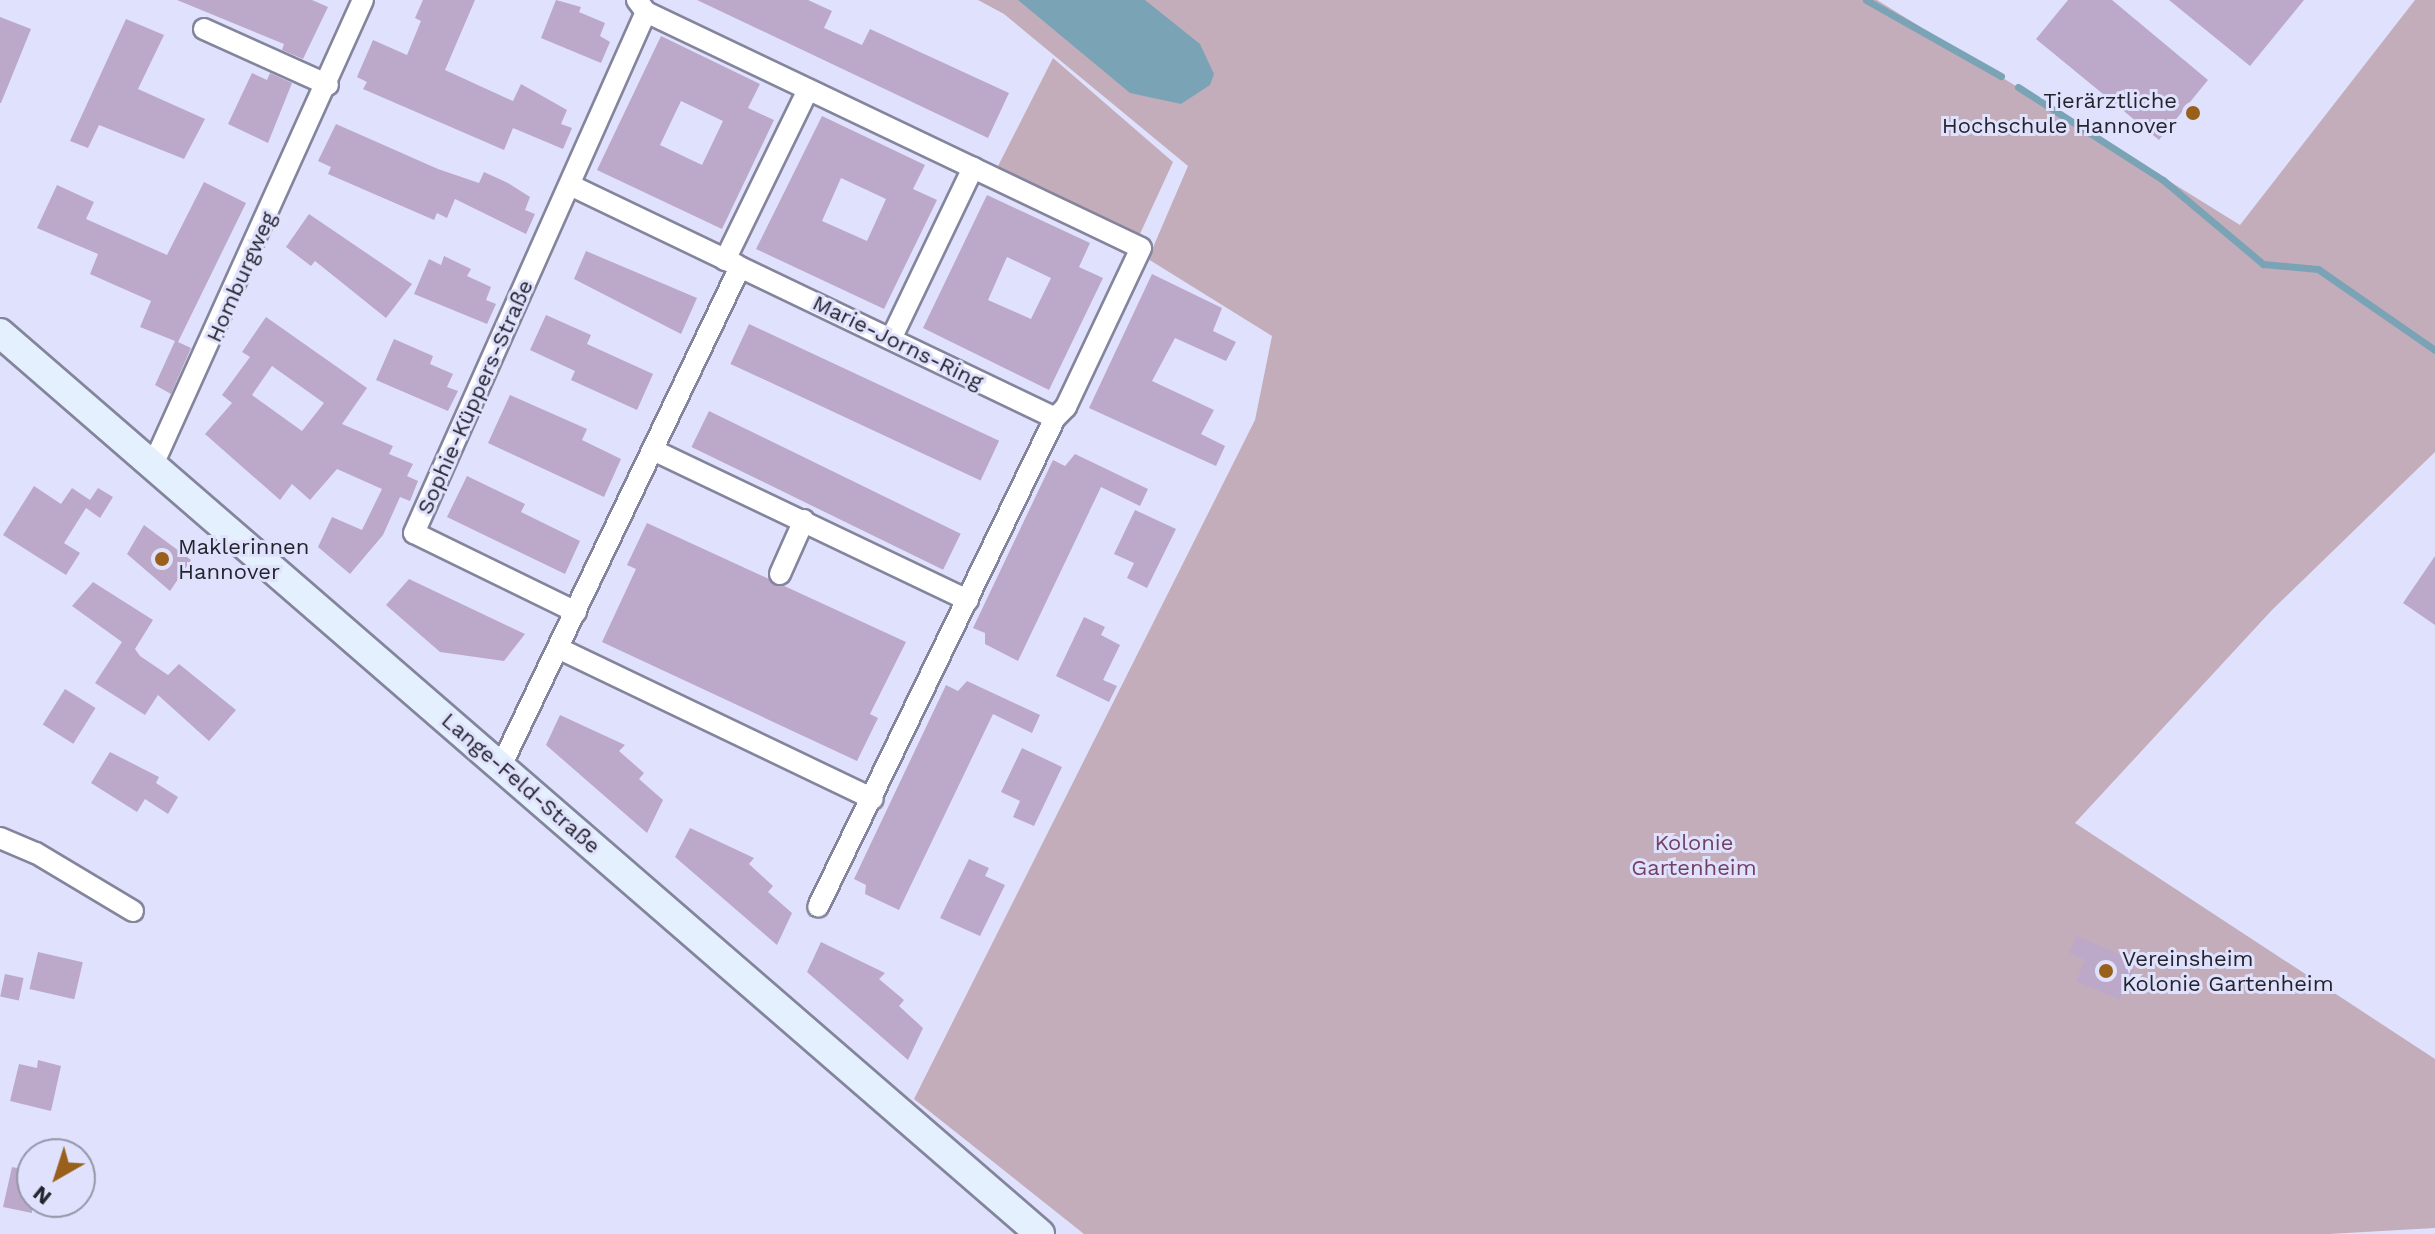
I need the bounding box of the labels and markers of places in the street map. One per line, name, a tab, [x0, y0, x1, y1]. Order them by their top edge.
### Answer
place label: Tierärztliche Hochschule Hannover	[1942, 87, 2177, 138]
marker: Tierärztliche Hochschule Hannover	[2184, 104, 2202, 122]
place label: Maklerinnen Hannover	[178, 533, 309, 584]
marker: Maklerinnen Hannover	[153, 550, 171, 568]
place label: Vereinsheim Kolonie Gartenheim	[2122, 945, 2334, 996]
marker: Vereinsheim Kolonie Gartenheim	[2097, 962, 2115, 980]

